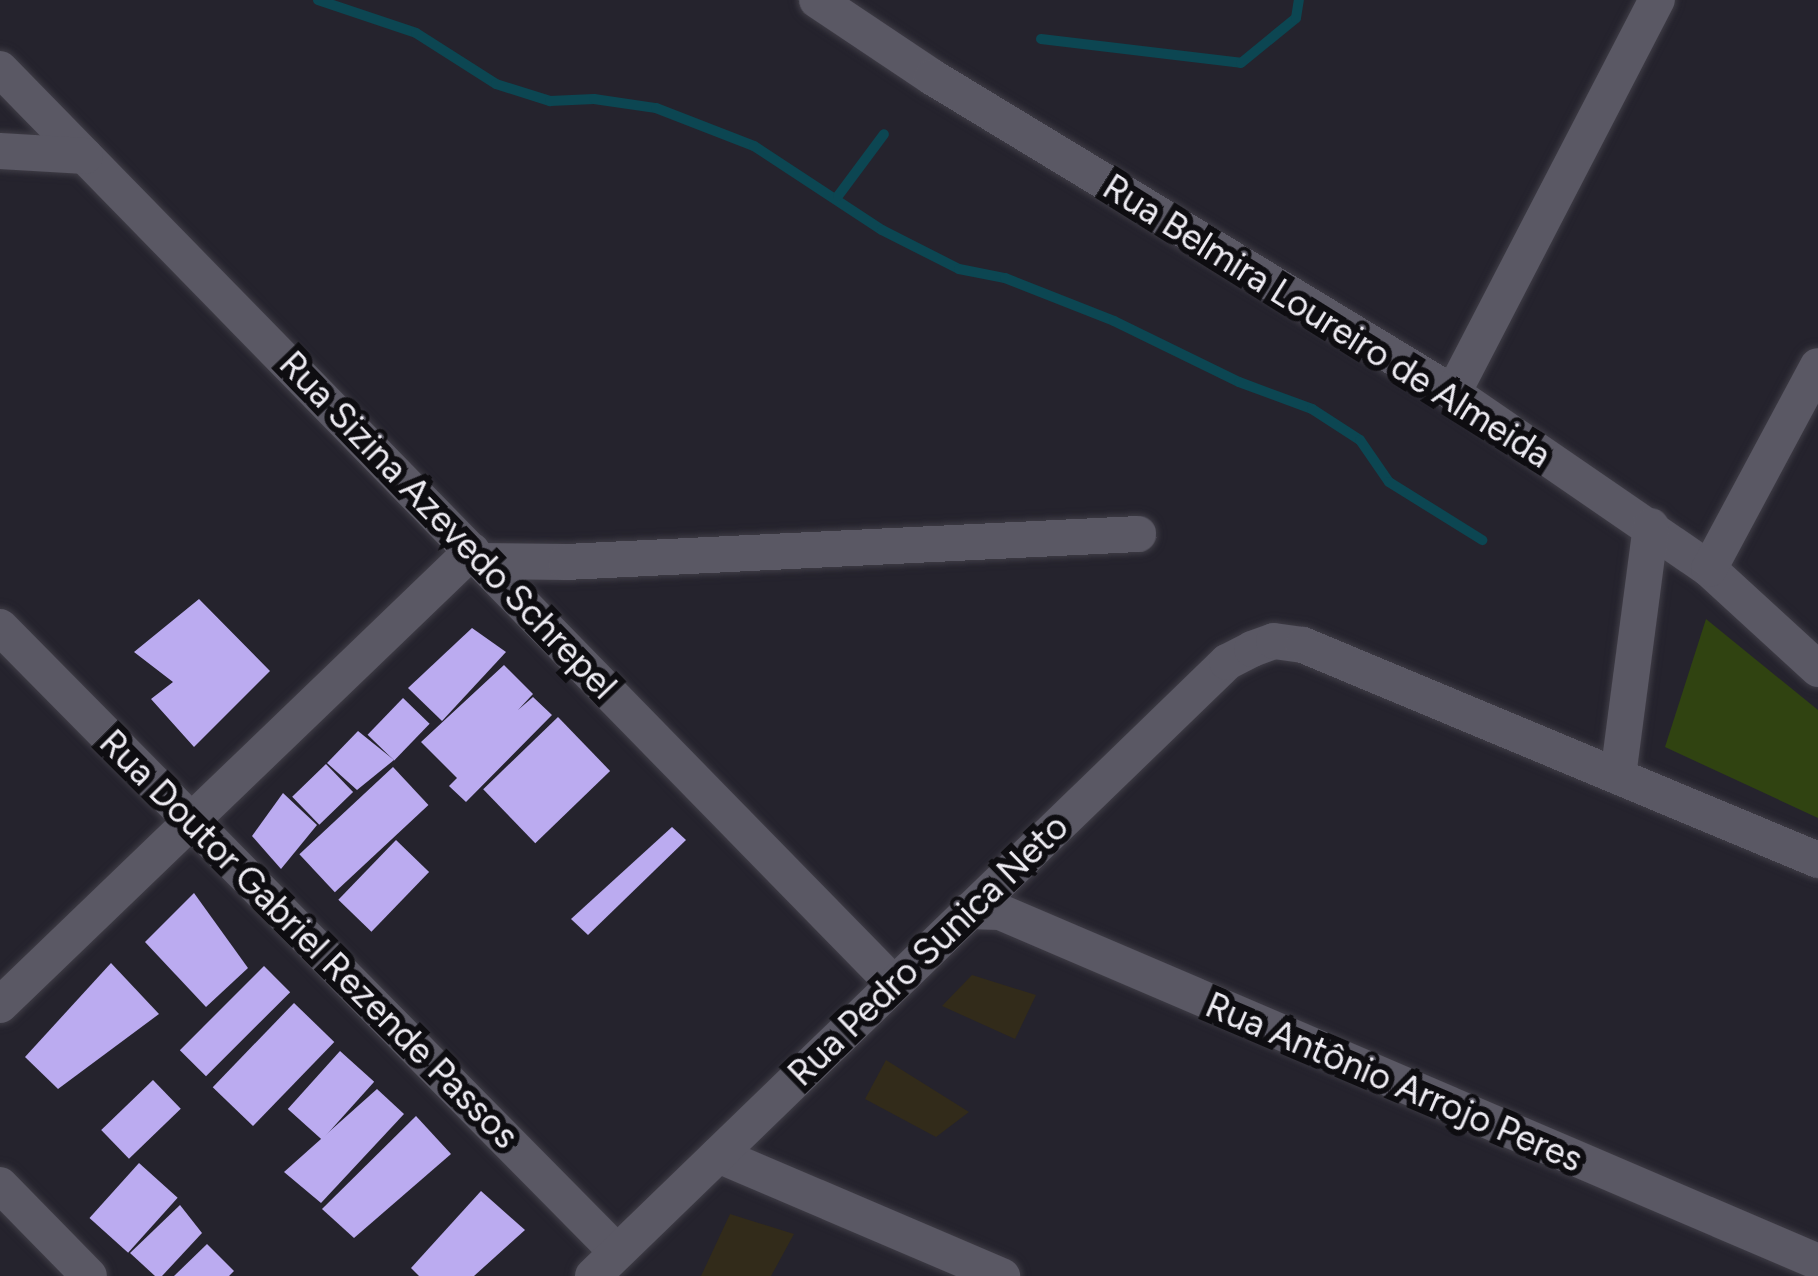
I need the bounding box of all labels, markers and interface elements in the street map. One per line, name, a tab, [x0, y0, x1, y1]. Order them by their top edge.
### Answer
street label: Rua Belmira Loureiro de Almeida	[1095, 165, 1559, 477]
street label: Rua Sizina Azevedo Schrepel	[271, 342, 625, 708]
street label: Rua Doutor Gabriel Rezende Passos	[91, 721, 527, 1157]
street label: Rua Pedro Sunica Neto	[779, 805, 1077, 1095]
street label: Rua Antônio Arrojo Peres	[1199, 983, 1589, 1181]

